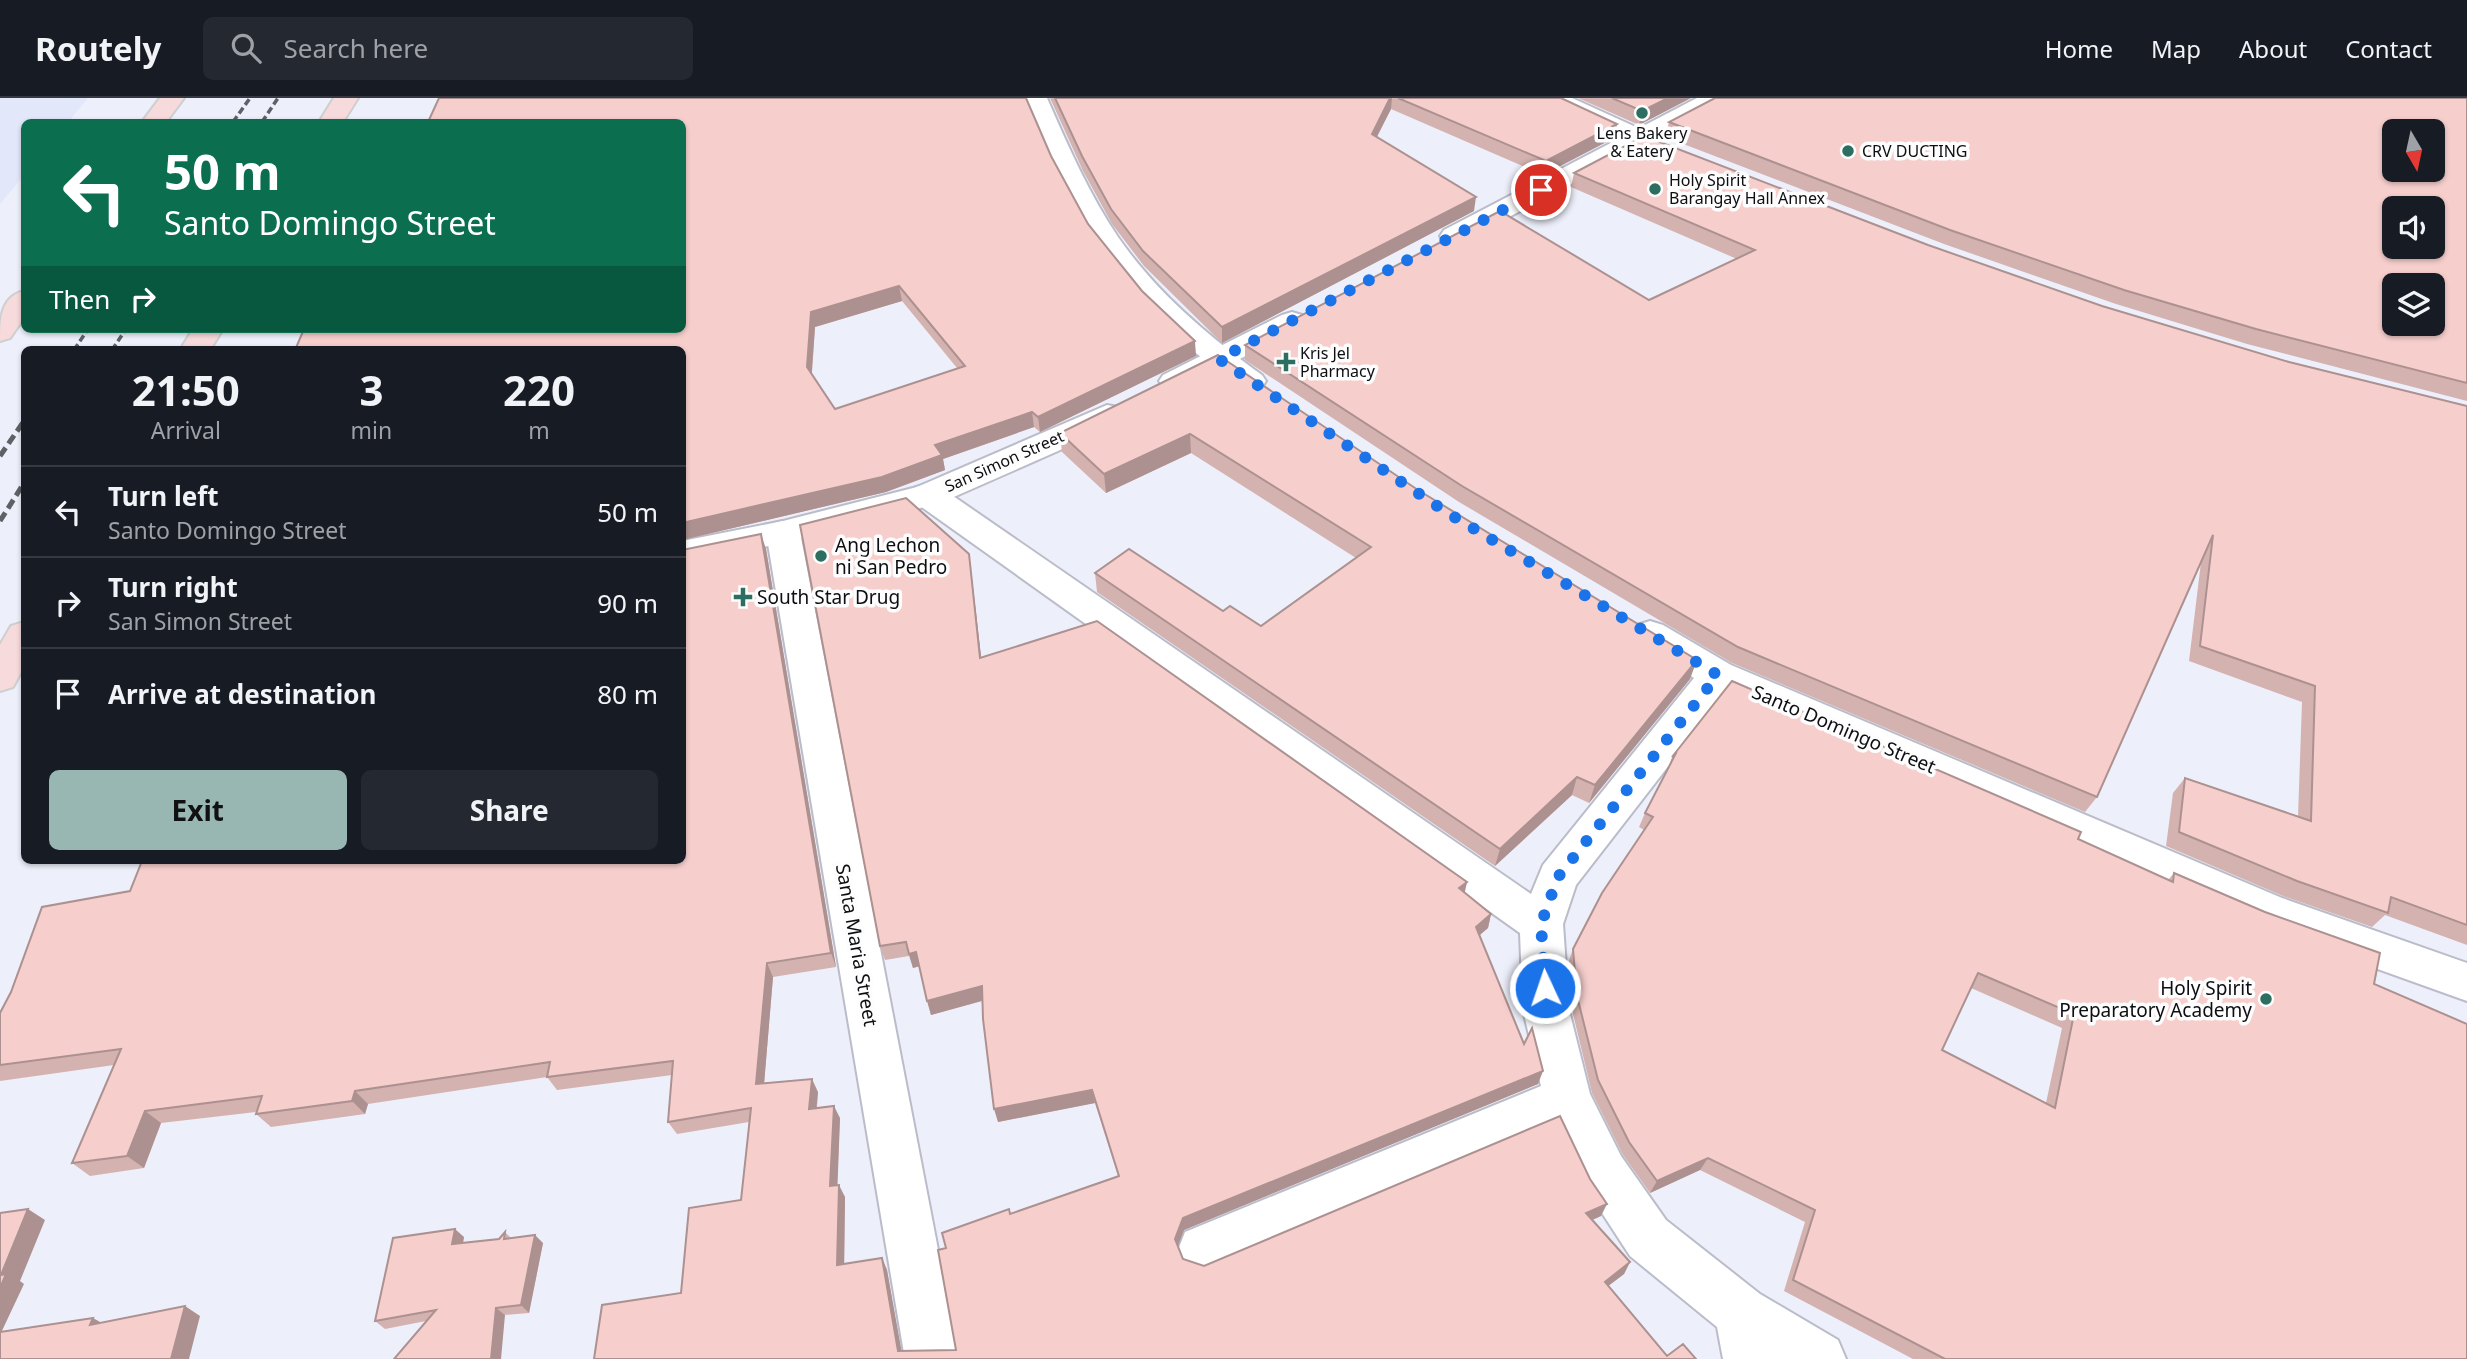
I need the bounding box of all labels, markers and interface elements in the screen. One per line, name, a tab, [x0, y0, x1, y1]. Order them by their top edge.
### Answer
search box	[203, 17, 693, 80]
text: Routely	[35, 26, 161, 71]
icon: search	[227, 29, 265, 67]
text: Search here	[283, 30, 428, 66]
text: Home	[2045, 32, 2113, 65]
text: Map	[2151, 32, 2201, 65]
text: About	[2239, 32, 2307, 65]
text: Contact	[2345, 32, 2432, 65]
marker: Lens Bakery & Eatery	[1634, 105, 1650, 121]
north arrow	[2382, 119, 2445, 182]
map controls	[2382, 119, 2445, 336]
place label: Lens Bakery & Eatery	[1597, 122, 1688, 162]
text: 50 m	[164, 138, 281, 204]
place label: CRV DUCTING	[1862, 140, 1967, 162]
marker: CRV DUCTING	[1840, 143, 1856, 159]
icon: left	[49, 147, 140, 238]
pin	[1511, 160, 1571, 220]
place label: Holy Spirit Barangay Hall Annex	[1669, 169, 1826, 209]
icon: arrive	[1522, 171, 1560, 209]
marker: Holy Spirit Barangay Hall Annex	[1647, 181, 1663, 197]
button: sound	[2382, 196, 2445, 259]
text: Santo Domingo Street	[164, 201, 496, 244]
button: layers	[2382, 273, 2445, 336]
icon: right	[124, 280, 162, 318]
text: Then	[49, 281, 110, 317]
place label: Kris Jel Pharmacy	[1300, 342, 1376, 382]
marker: Kris Jel Pharmacy	[1278, 354, 1294, 370]
text: 21:50	[132, 361, 240, 418]
text: 3	[359, 361, 383, 418]
text: 220	[503, 361, 575, 418]
text: Arrival	[151, 414, 221, 446]
text: min	[351, 414, 392, 446]
text: m	[528, 414, 550, 446]
street label: San Simon Street	[941, 425, 1067, 497]
text: Turn left	[108, 478, 219, 514]
icon: left	[49, 493, 87, 531]
text: 50 m	[597, 494, 658, 530]
text: Santo Domingo Street	[108, 514, 347, 546]
place label: Ang Lechon ni San Pedro	[835, 532, 947, 580]
marker: Ang Lechon ni San Pedro	[813, 548, 829, 564]
text: Turn right	[108, 569, 238, 605]
icon: right	[49, 584, 87, 622]
place label: South Star Drug	[757, 584, 900, 610]
text: 90 m	[597, 585, 658, 621]
marker: South Star Drug	[735, 589, 751, 605]
text: San Simon Street	[108, 605, 292, 637]
icon: arrive	[49, 675, 87, 713]
text: Arrive at destination	[108, 676, 377, 712]
text: 80 m	[597, 676, 658, 712]
street label: Santo Domingo Street	[1748, 679, 1940, 780]
button: Exit	[49, 770, 347, 850]
button: Share	[361, 770, 658, 850]
street label: Santa Maria Street	[830, 862, 884, 1028]
position arrow	[1508, 951, 1582, 1025]
place label: Holy Spirit Preparatory Academy	[2059, 975, 2252, 1023]
marker: Holy Spirit Preparatory Academy	[2258, 991, 2274, 1007]

